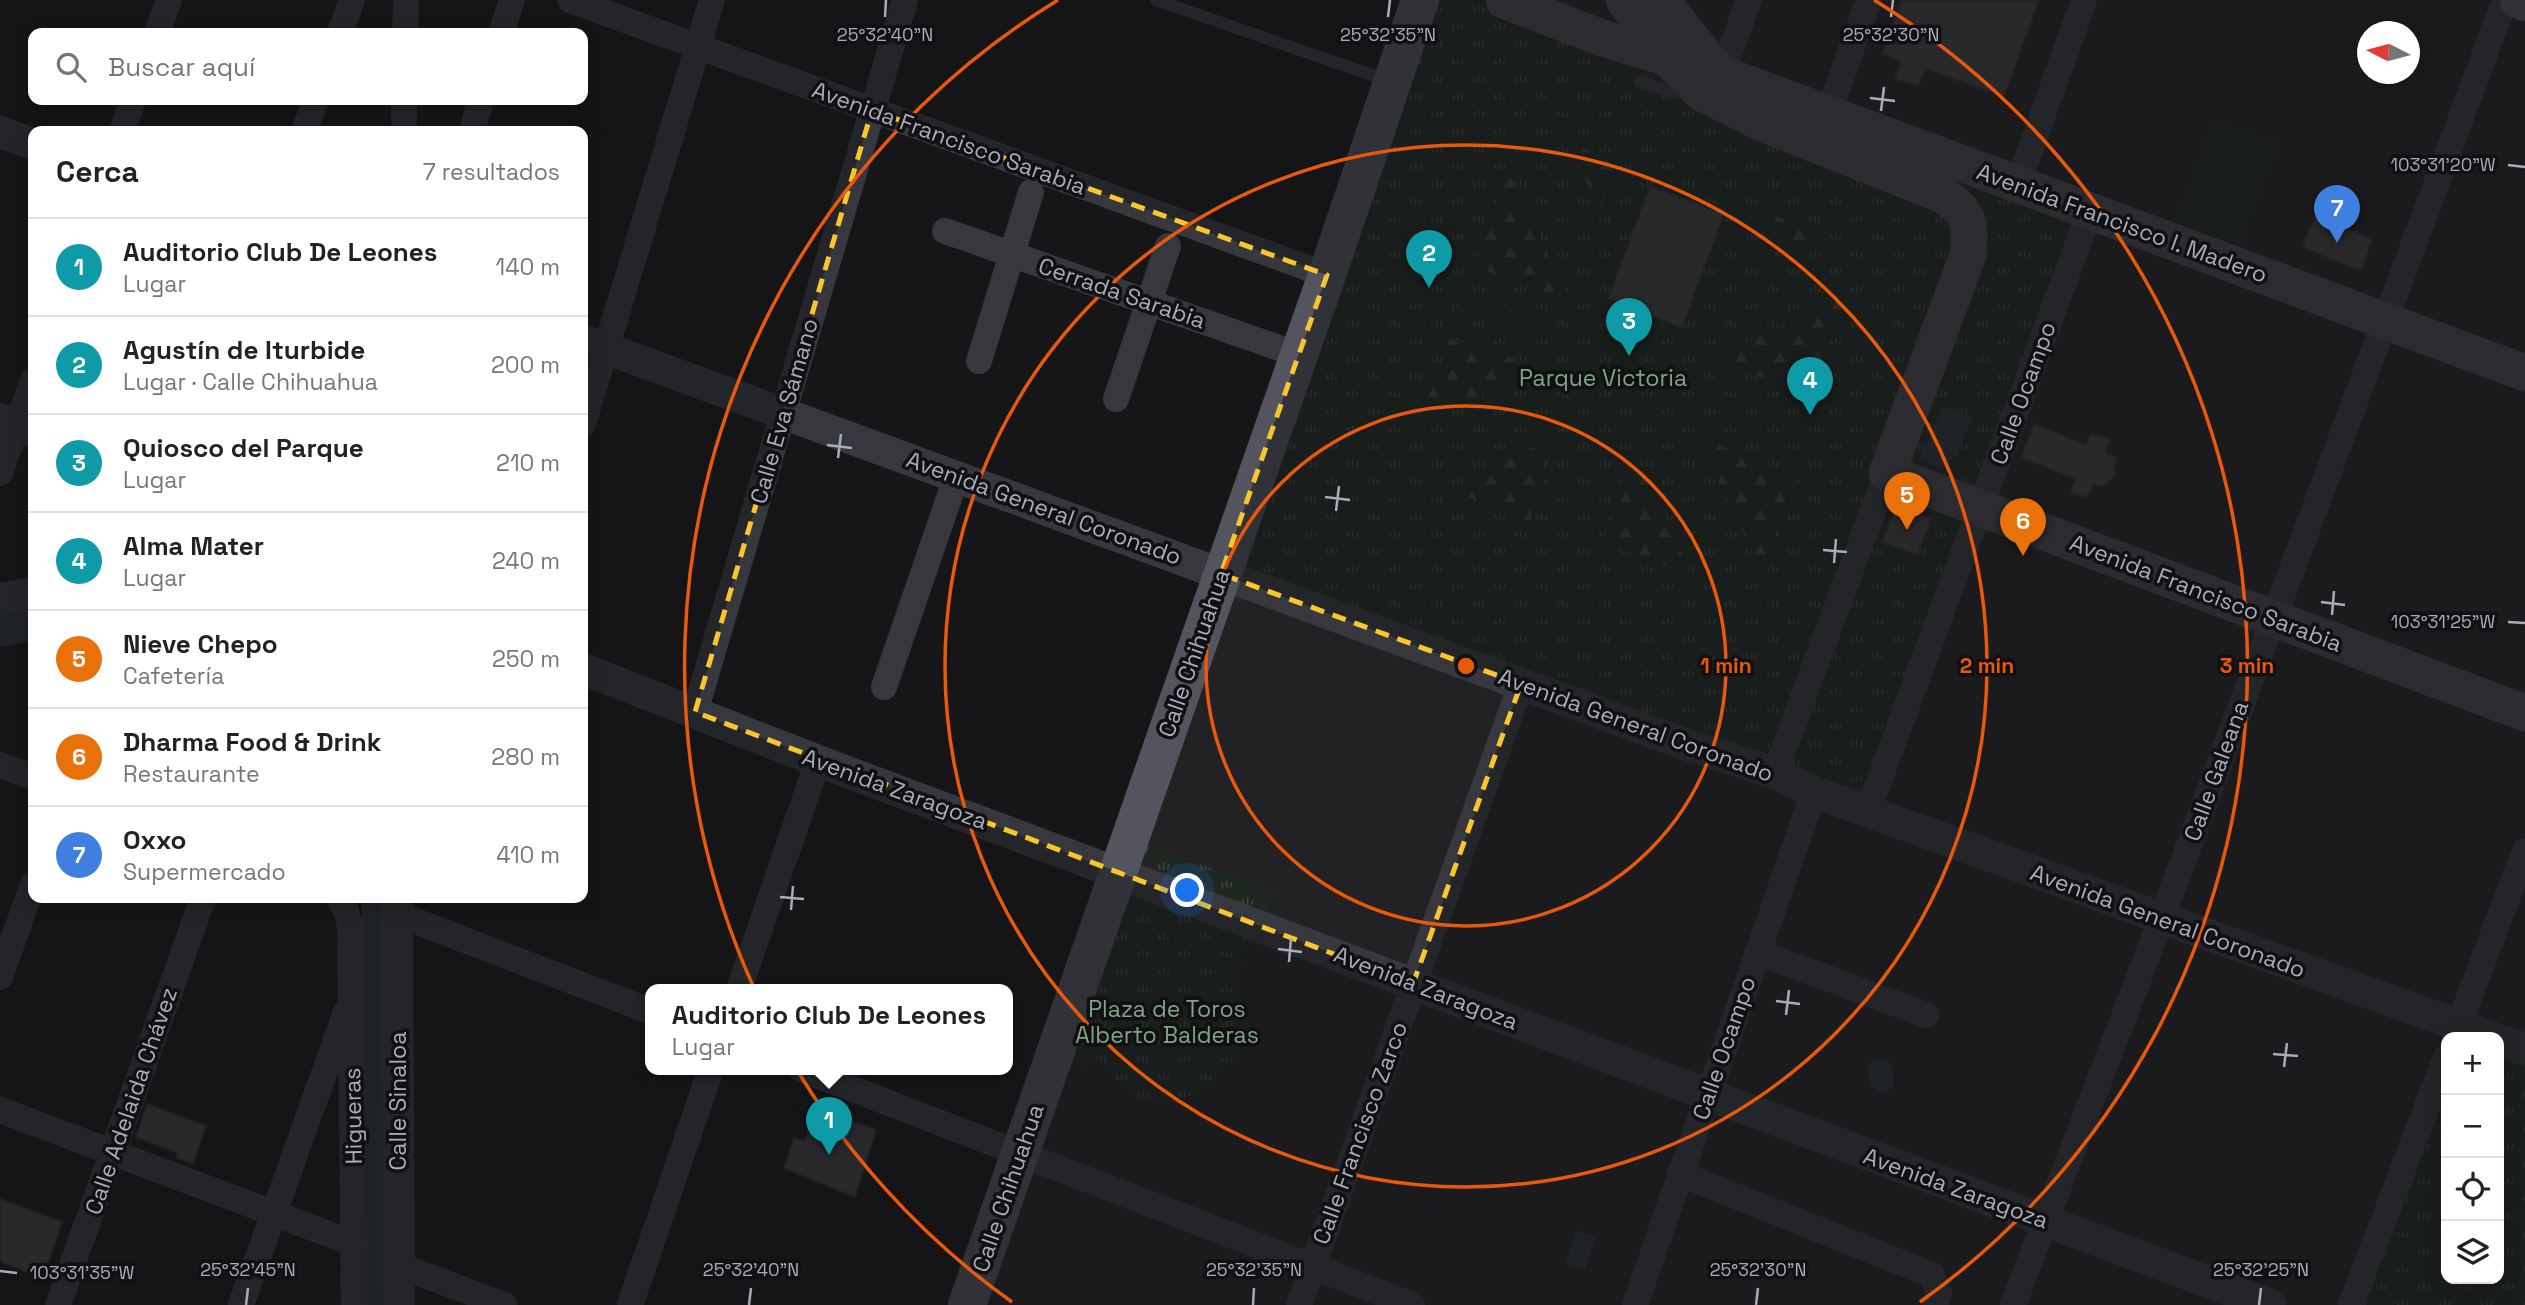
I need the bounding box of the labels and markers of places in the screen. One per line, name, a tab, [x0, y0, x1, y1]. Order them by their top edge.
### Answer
pin: 7	[2314, 185, 2360, 243]
pin: 2	[1406, 230, 1452, 288]
pin: 3	[1606, 298, 1652, 356]
pin: 4	[1787, 357, 1833, 415]
pin: 5	[1884, 472, 1930, 530]
pin: 6	[2000, 498, 2046, 556]
centre of rings	[1454, 654, 1478, 678]
pin: 1	[806, 1097, 852, 1155]

